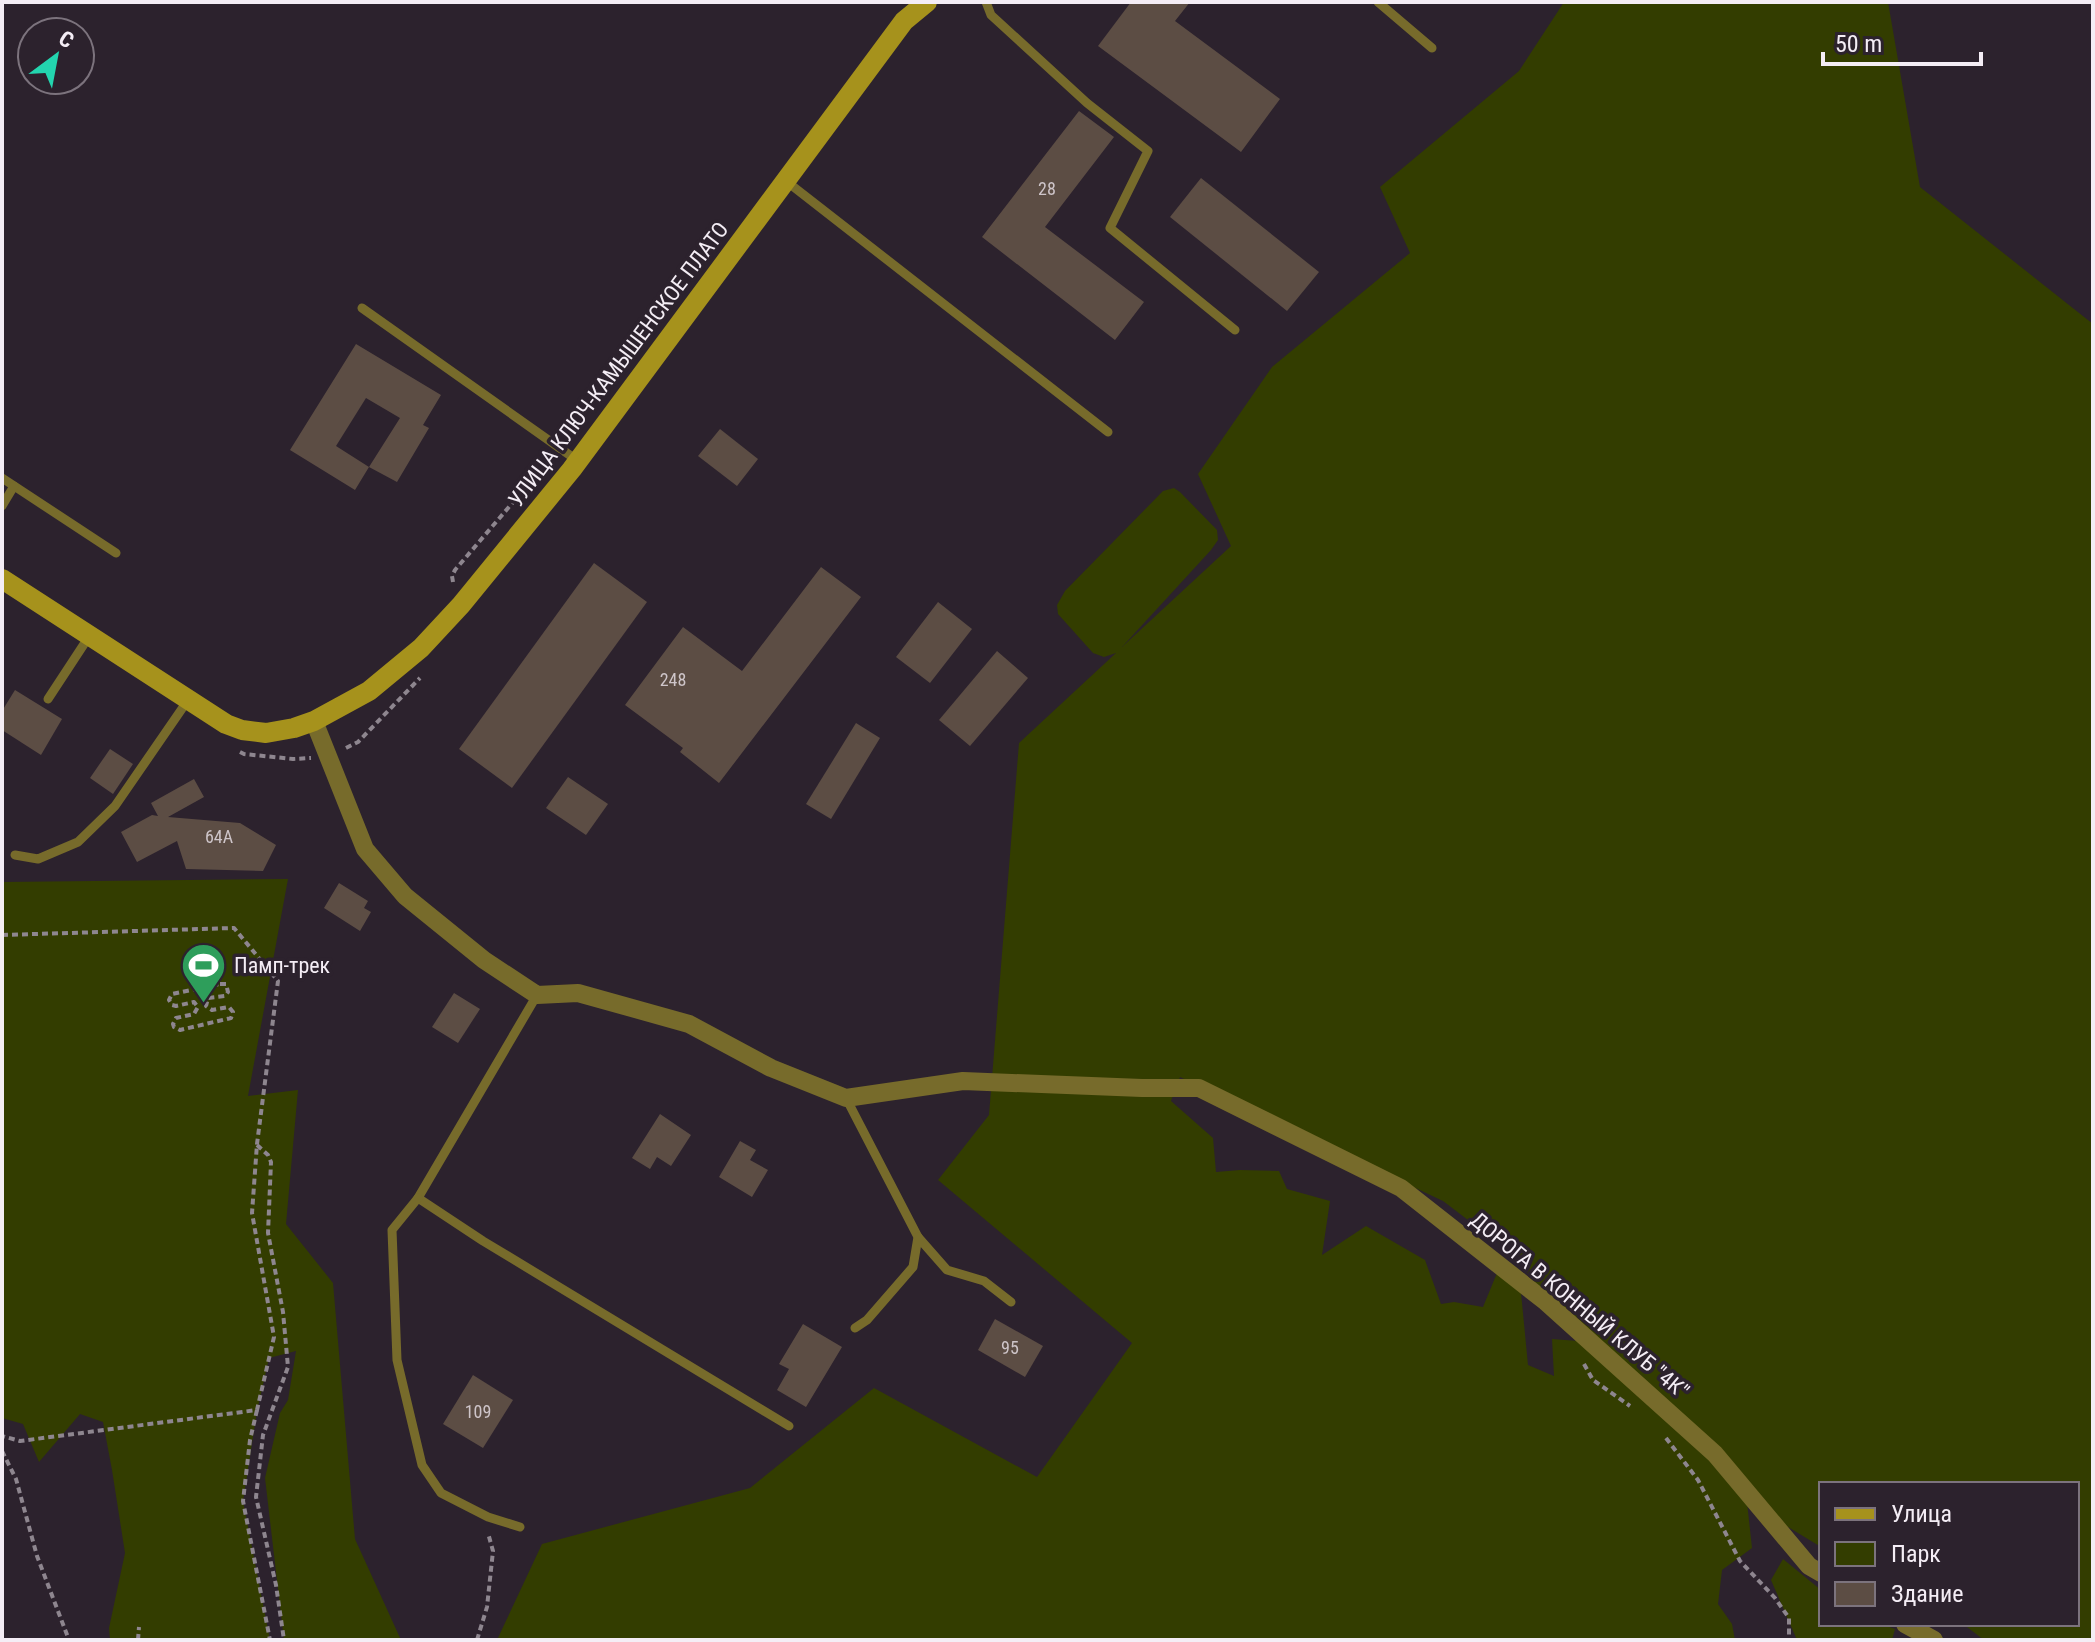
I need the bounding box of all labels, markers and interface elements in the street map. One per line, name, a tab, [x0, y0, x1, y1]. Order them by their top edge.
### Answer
north arrow	[16, 16, 96, 96]
scale bar	[1823, 16, 1981, 66]
text: С	[54, 26, 78, 53]
text: 50 m	[1835, 30, 1882, 58]
house number: 28	[1038, 178, 1056, 199]
street label: УЛИЦА КЛЮЧ-КАМЫШЕНСКОЕ ПЛАТО	[503, 217, 734, 511]
house number: 248	[660, 669, 686, 690]
house number: 64А	[205, 826, 234, 847]
sports icon: Памп-трек	[179, 941, 227, 1004]
place label: Памп-трек	[234, 953, 331, 978]
street label: ДОРОГА В КОННЫЙ КЛУБ "4К"	[1466, 1207, 1694, 1404]
house number: 95	[1001, 1337, 1019, 1358]
house number: 109	[465, 1401, 491, 1422]
legend	[1819, 1482, 2079, 1626]
text: Улица	[1891, 1500, 1952, 1528]
text: Парк	[1891, 1540, 1941, 1568]
text: Здание	[1891, 1580, 1963, 1608]

